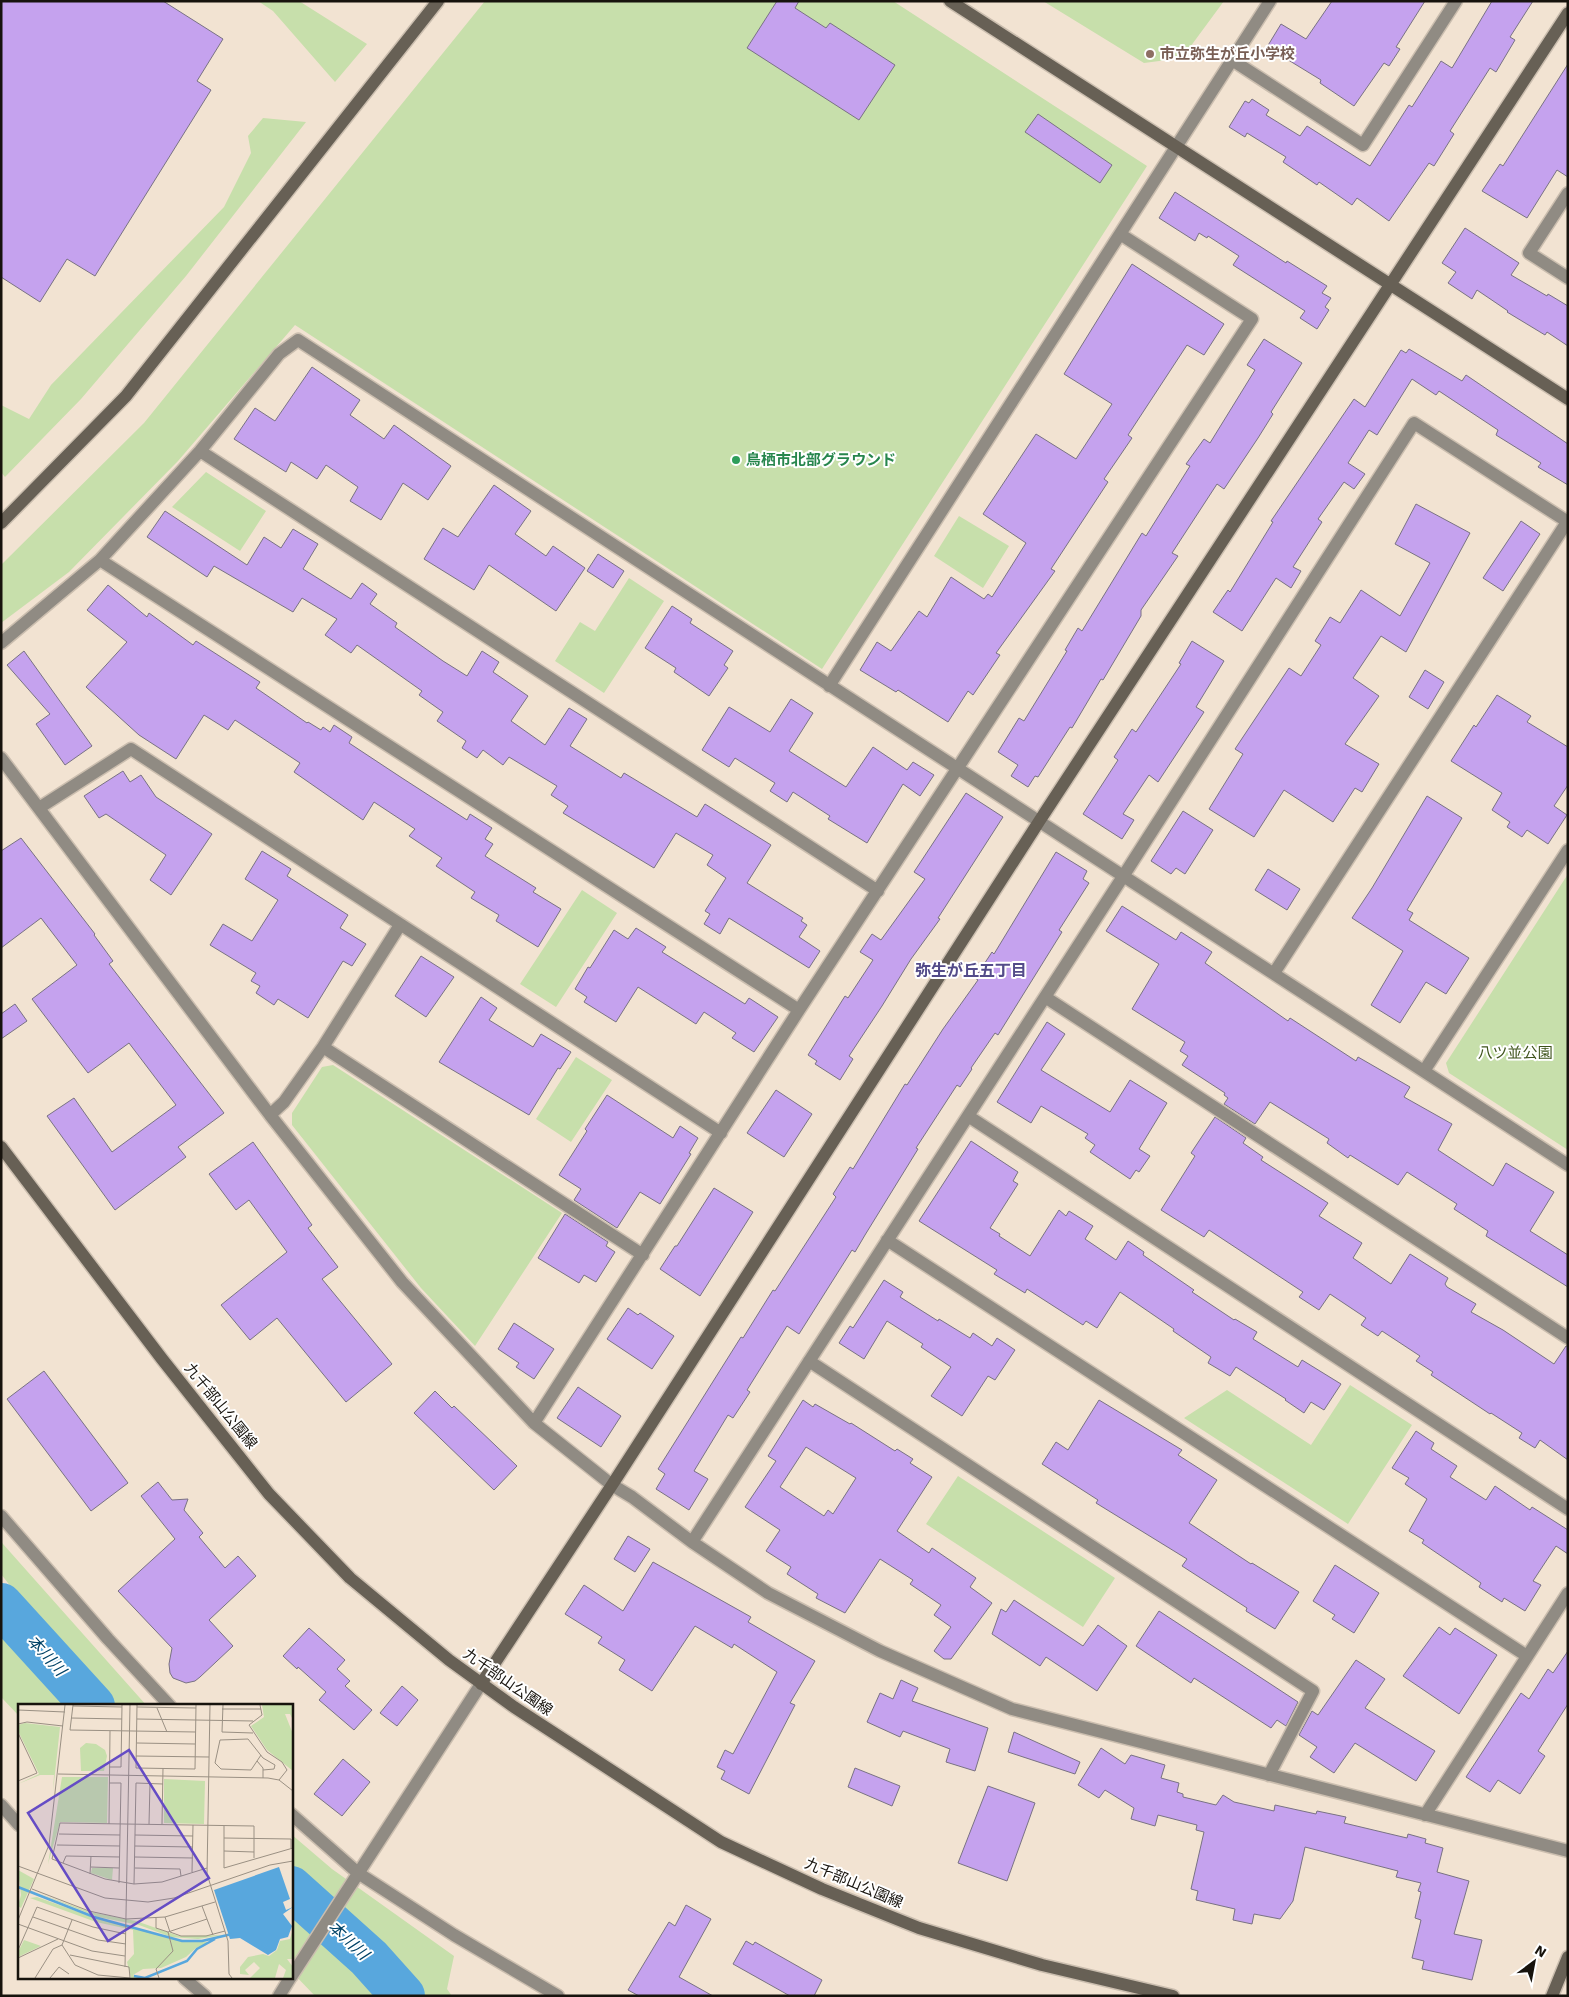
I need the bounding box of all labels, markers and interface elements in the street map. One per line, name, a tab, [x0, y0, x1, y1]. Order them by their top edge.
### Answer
place label: 市立弥生が丘小学校	[1160, 45, 1295, 63]
marker: 市立弥生が丘小学校	[1144, 48, 1156, 60]
place label: 鳥栖市北部グラウンド	[746, 451, 896, 469]
marker: 鳥栖市北部グラウンド	[730, 454, 742, 466]
district label: 弥生が丘五丁目	[915, 961, 1027, 980]
park label: 八ツ並公園	[1477, 1044, 1553, 1062]
street label: 九千部山公園線	[181, 1360, 261, 1452]
water label: 本川川	[24, 1631, 71, 1681]
street label: 九千部山公園線	[460, 1645, 556, 1719]
inset map	[18, 1704, 292, 1980]
street label: 九千部山公園線	[802, 1854, 906, 1912]
water label: 本川川	[325, 1917, 374, 1965]
north arrow	[1509, 1937, 1559, 1987]
text: N	[1532, 1941, 1550, 1961]

